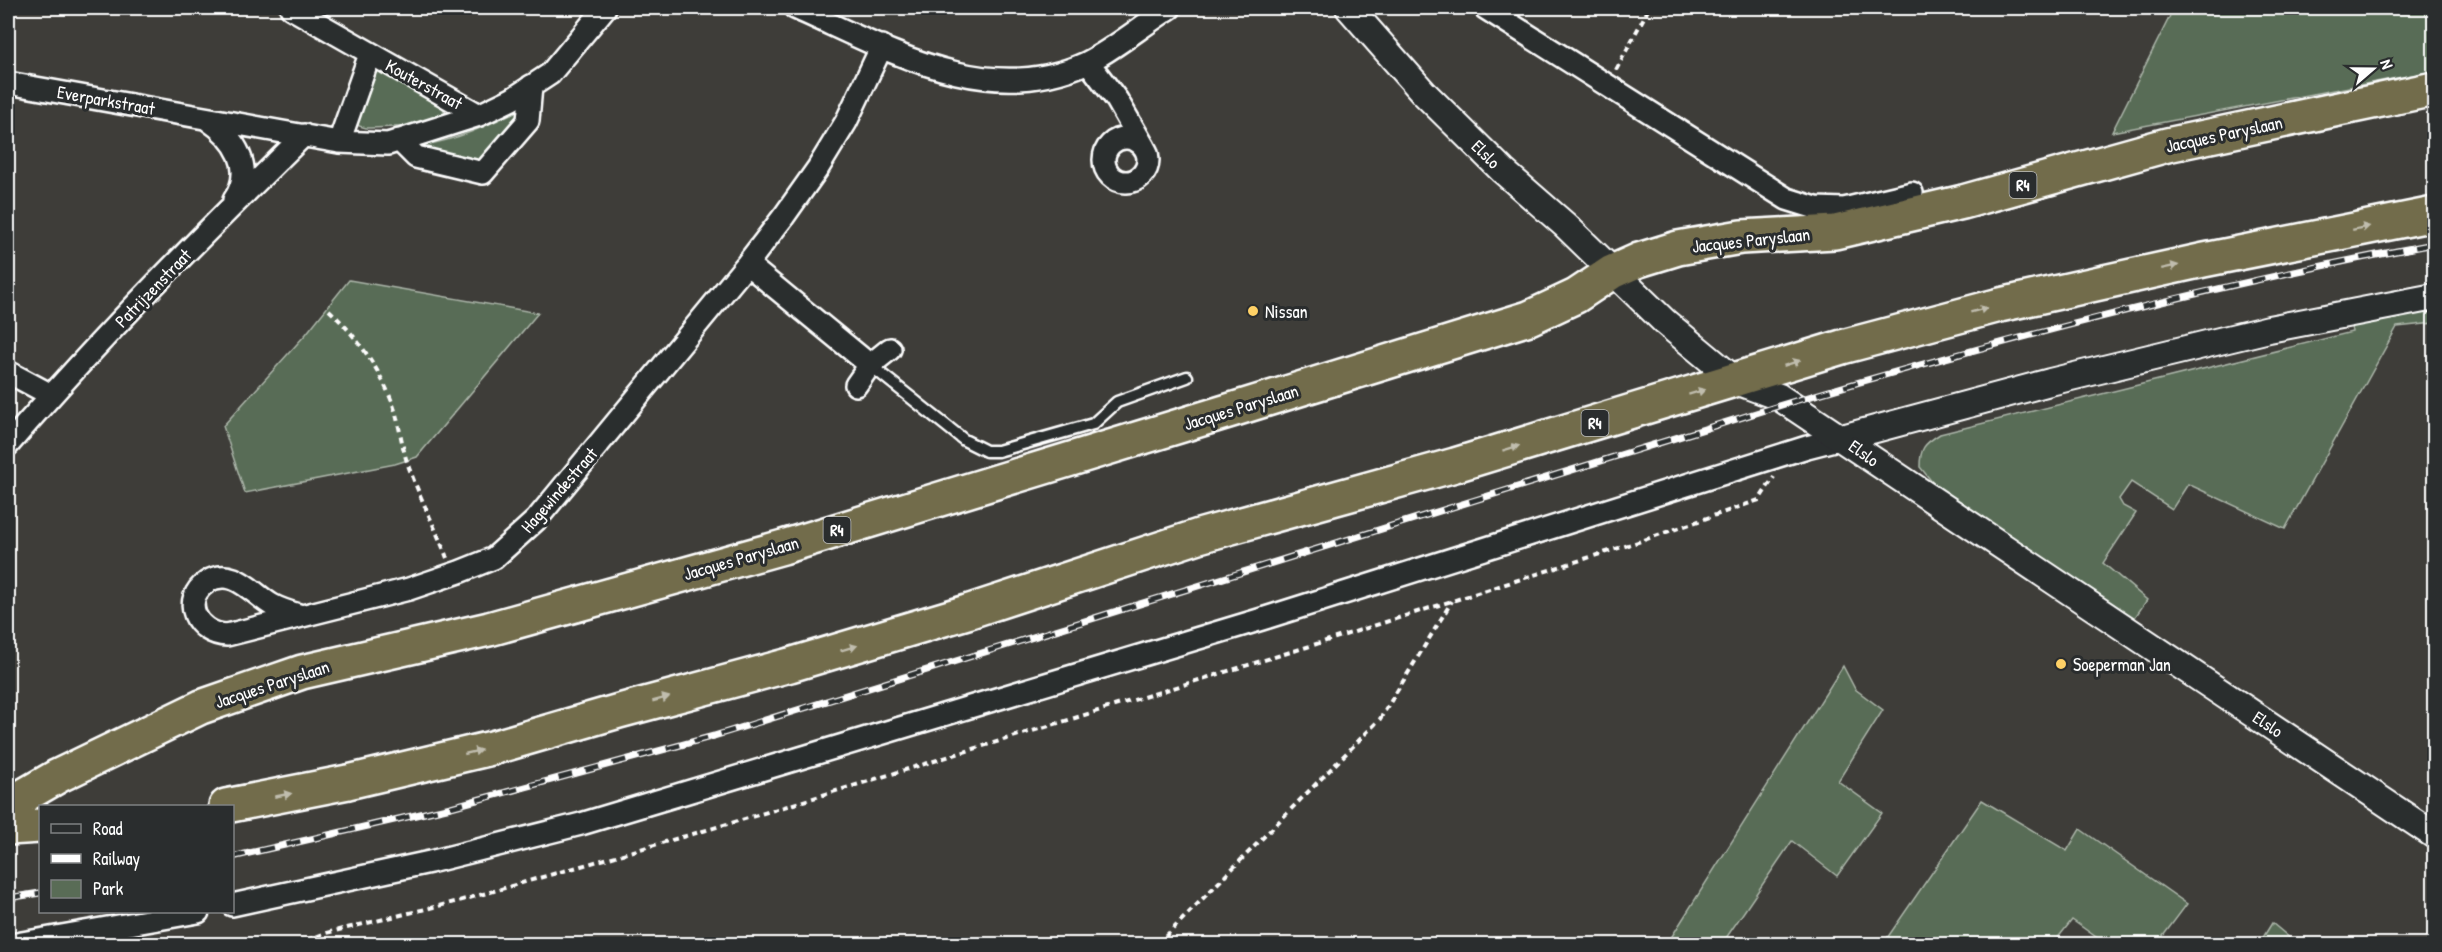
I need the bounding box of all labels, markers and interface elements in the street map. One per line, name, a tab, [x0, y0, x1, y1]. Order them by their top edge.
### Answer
north arrow	[2343, 39, 2403, 99]
street label: Kouterstraat	[381, 53, 468, 116]
text: N	[2375, 56, 2399, 72]
street label: Everparkstraat	[55, 79, 158, 121]
street label: Jacques Paryslaan	[2163, 109, 2285, 159]
street label: Elslo	[1466, 134, 1506, 174]
road number: R4	[2010, 172, 2036, 198]
street label: Jacques Paryslaan	[1691, 221, 1811, 259]
one-way arrow	[2351, 223, 2370, 232]
street label: Patrijzenstraat	[109, 243, 197, 333]
one-way arrow	[2160, 262, 2179, 272]
place label: Nissan	[1265, 299, 1308, 324]
marker: Nissan	[1246, 304, 1260, 318]
one-way arrow	[1970, 305, 1989, 315]
one-way arrow	[1783, 358, 1801, 367]
street label: Jacques Paryslaan	[1181, 378, 1301, 436]
one-way arrow	[1689, 387, 1707, 396]
road number: R4	[1582, 410, 1608, 436]
street label: Elslo	[1844, 434, 1884, 472]
street label: Hagewindestraat	[515, 441, 604, 538]
one-way arrow	[1502, 443, 1520, 452]
road number: R4	[824, 517, 850, 543]
street label: Jacques Paryslaan	[681, 530, 801, 586]
one-way arrow	[840, 643, 858, 652]
place label: Soeperman Jan	[2073, 652, 2171, 677]
street label: Jacques Paryslaan	[212, 654, 332, 714]
marker: Soeperman Jan	[2054, 657, 2068, 671]
one-way arrow	[652, 694, 670, 704]
street label: Elslo	[2248, 705, 2288, 743]
one-way arrow	[464, 747, 483, 757]
one-way arrow	[274, 790, 293, 799]
legend	[39, 805, 234, 913]
text: Road	[93, 816, 123, 841]
text: Railway	[93, 846, 140, 871]
text: Park	[93, 876, 124, 901]

